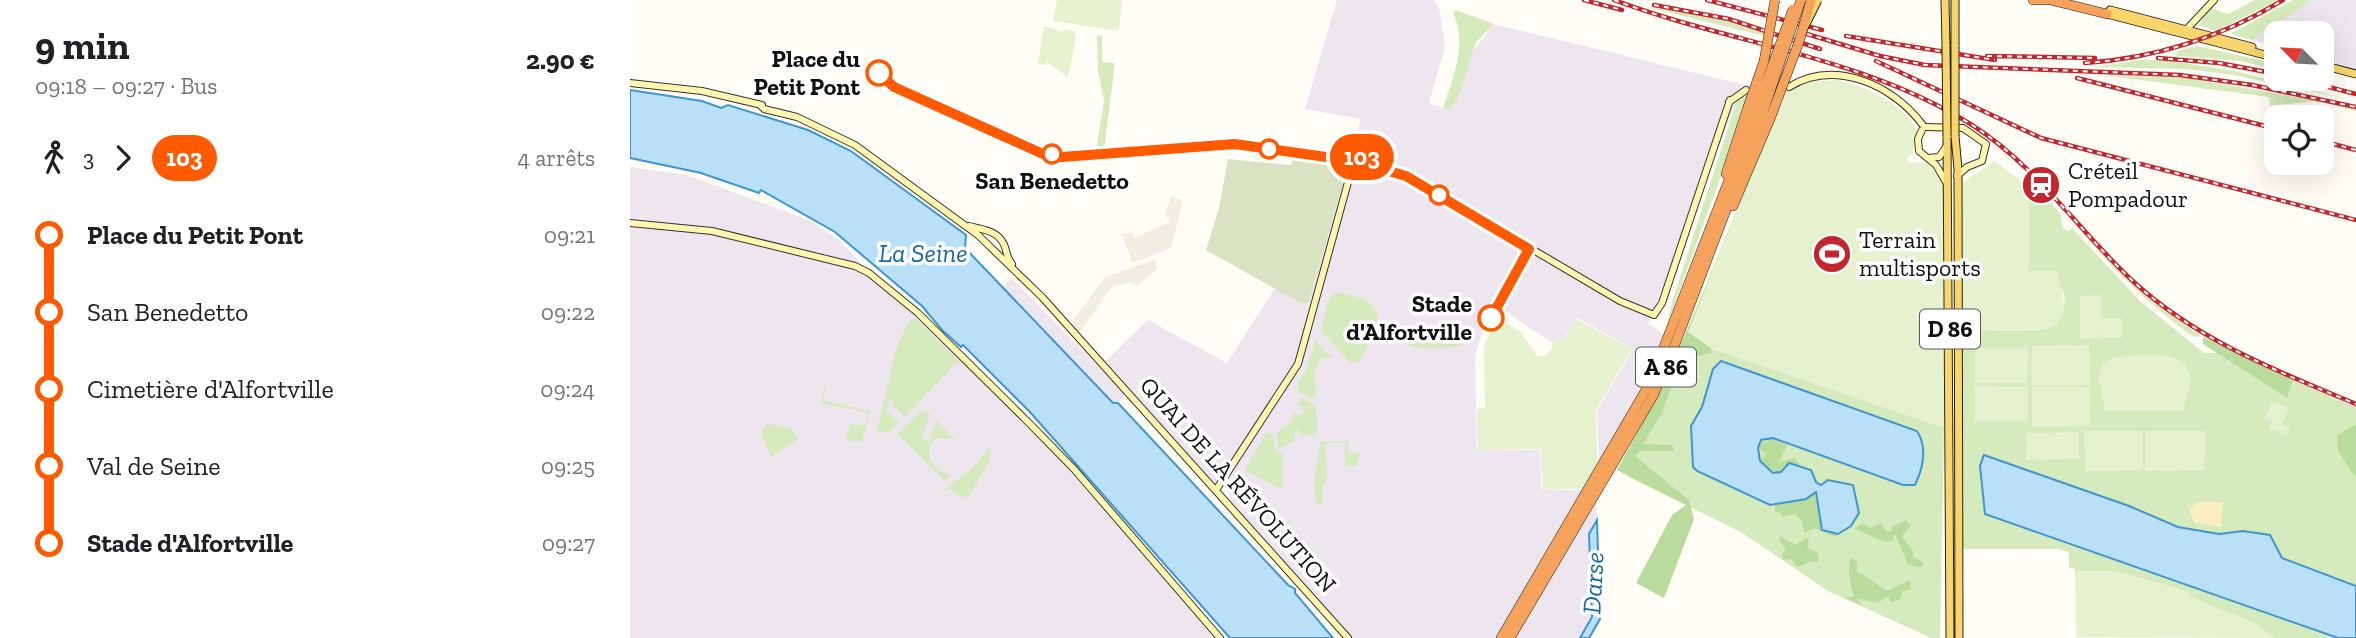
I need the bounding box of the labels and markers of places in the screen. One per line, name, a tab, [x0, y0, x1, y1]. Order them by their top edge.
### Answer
place label: Place du Petit Pont	[753, 44, 860, 101]
marker: Place du Petit Pont	[866, 60, 892, 86]
unlabelled marker	[1259, 139, 1279, 159]
marker: San Benedetto	[1042, 144, 1062, 164]
place label: Créteil Pompadour	[2068, 156, 2188, 213]
station icon: Créteil Pompadour	[2020, 164, 2062, 206]
place label: San Benedetto	[975, 166, 1129, 195]
unlabelled marker	[1429, 185, 1449, 205]
place label: Terrain multisports	[1859, 225, 1981, 282]
sports icon: Terrain multisports	[1811, 233, 1853, 275]
place label: Stade d'Alfortville	[1346, 289, 1472, 346]
marker: Stade d'Alfortville	[1478, 305, 1504, 331]

